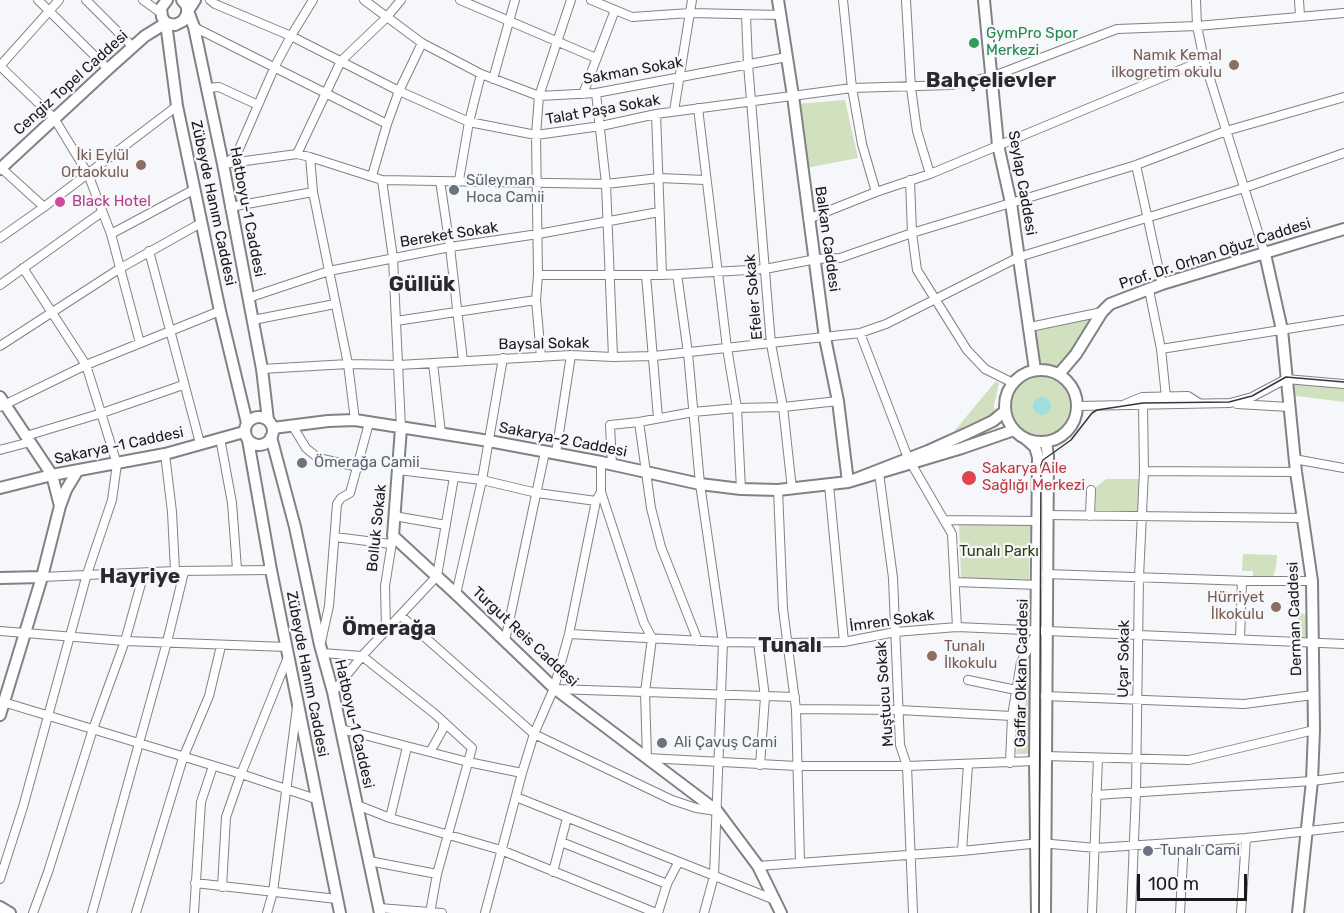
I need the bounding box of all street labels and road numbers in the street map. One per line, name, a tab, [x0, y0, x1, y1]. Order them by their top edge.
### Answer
street label: Cengiz Topel Caddesi	[10, 27, 132, 139]
street label: Sakman Sokak	[582, 53, 684, 89]
street label: Talat Paşa Sokak	[544, 91, 662, 129]
street label: Zübeyde Hanım Caddesi	[187, 119, 239, 287]
street label: Seylap Caddesi	[1004, 129, 1040, 237]
street label: Hatboyu-1 Caddesi	[226, 146, 268, 278]
street label: Balkan Caddesi	[811, 185, 843, 293]
street label: Prof. Dr. Orhan Oğuz Caddesi	[1117, 214, 1313, 294]
street label: Bereket Sokak	[399, 218, 499, 252]
street label: Efeler Sokak	[741, 253, 767, 341]
street label: Baysal Sokak	[498, 334, 590, 354]
street label: Sakarya-2 Caddesi	[497, 419, 629, 461]
street label: Sakarya -1 Caddesi	[53, 424, 185, 468]
street label: Bolluk Sokak	[363, 483, 391, 573]
street label: Derman Caddesi	[1284, 561, 1306, 677]
street label: Turgut Reis Caddesi	[468, 583, 582, 691]
street label: Zübeyde Hanım Caddesi	[282, 590, 332, 758]
street label: Gaffar Okkan Caddesi	[1012, 599, 1032, 747]
street label: İmren Sokak	[848, 606, 936, 636]
street label: Uçar Sokak	[1114, 620, 1134, 698]
street label: Muştucu Sokak	[872, 640, 898, 748]
street label: Hatboyu-1 Caddesi	[330, 658, 378, 790]

